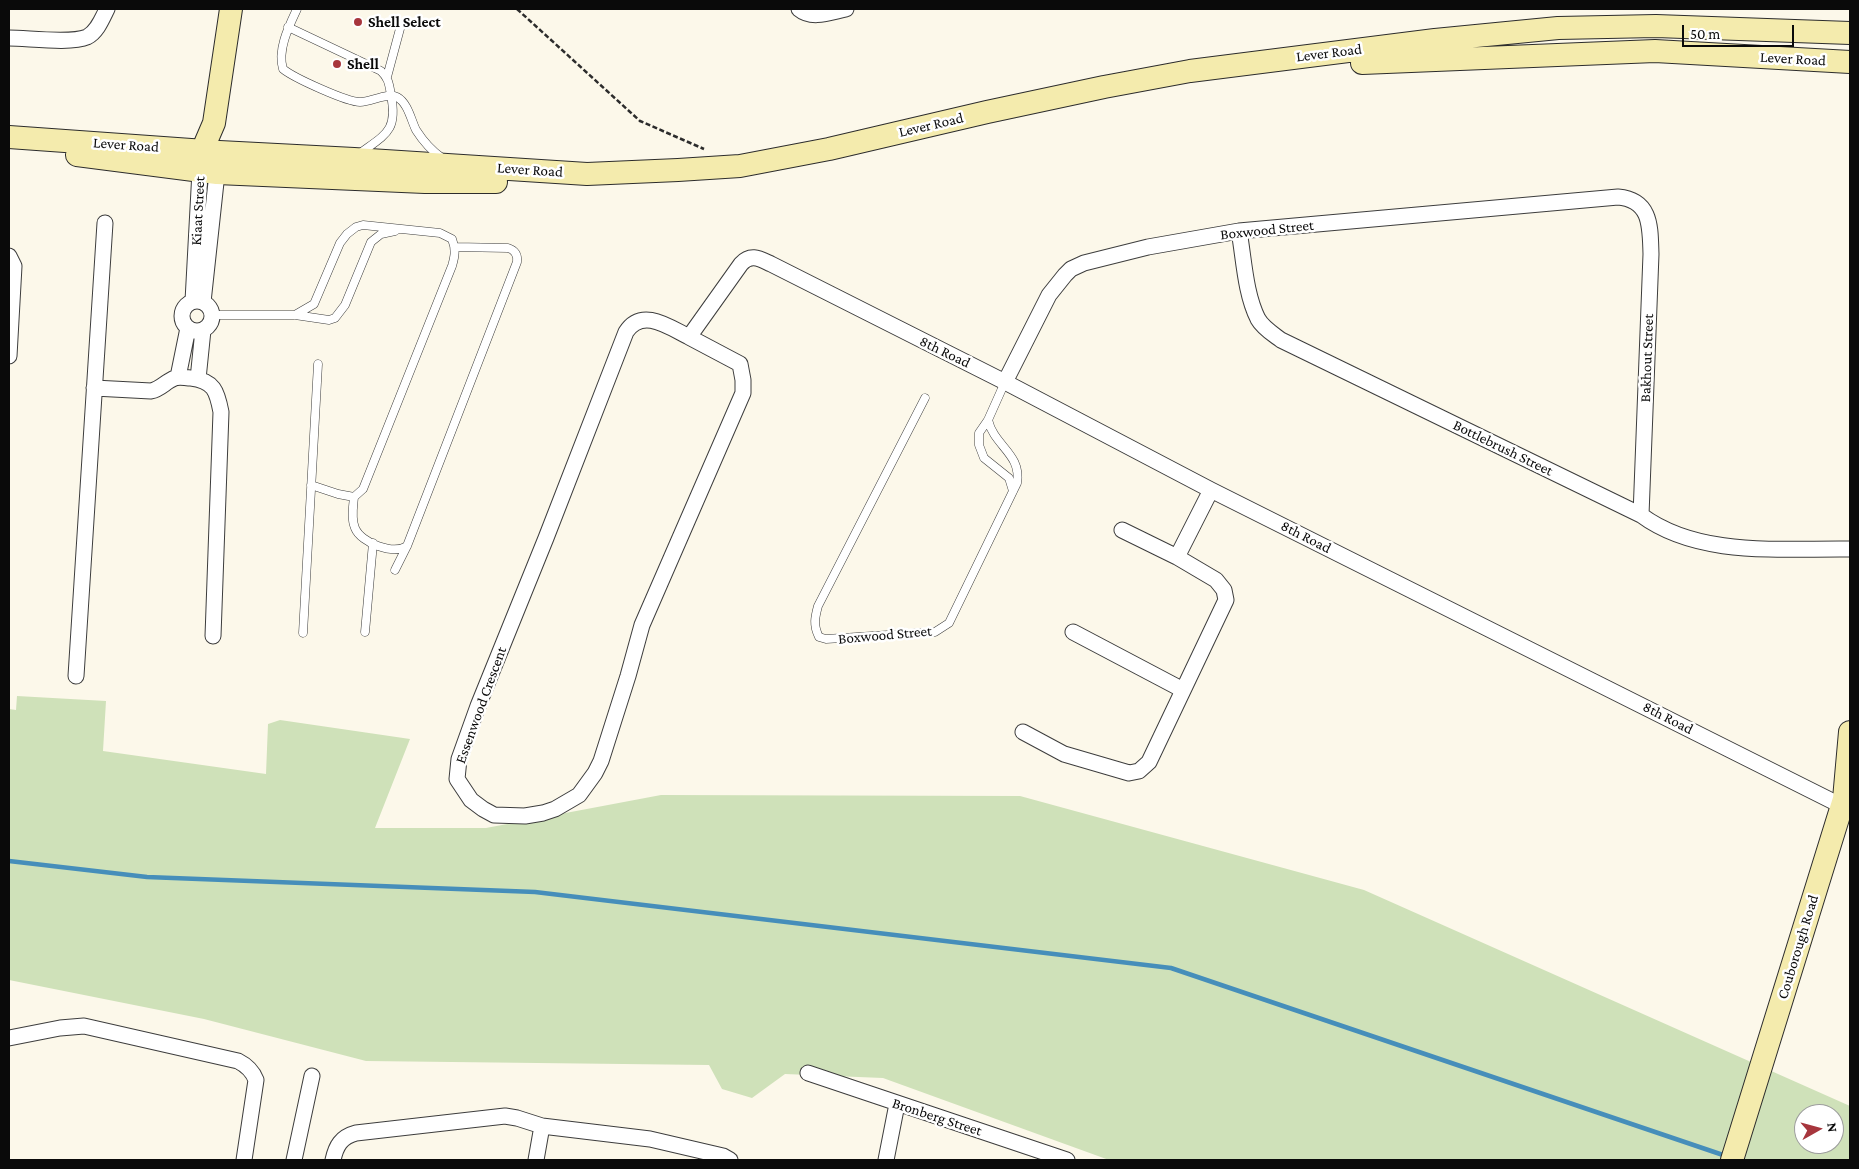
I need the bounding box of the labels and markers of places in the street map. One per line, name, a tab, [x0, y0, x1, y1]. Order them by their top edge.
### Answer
place label: Shell Select	[368, 13, 441, 31]
marker: Shell Select	[352, 16, 364, 28]
place label: Shell	[347, 55, 379, 73]
marker: Shell	[331, 58, 343, 70]

